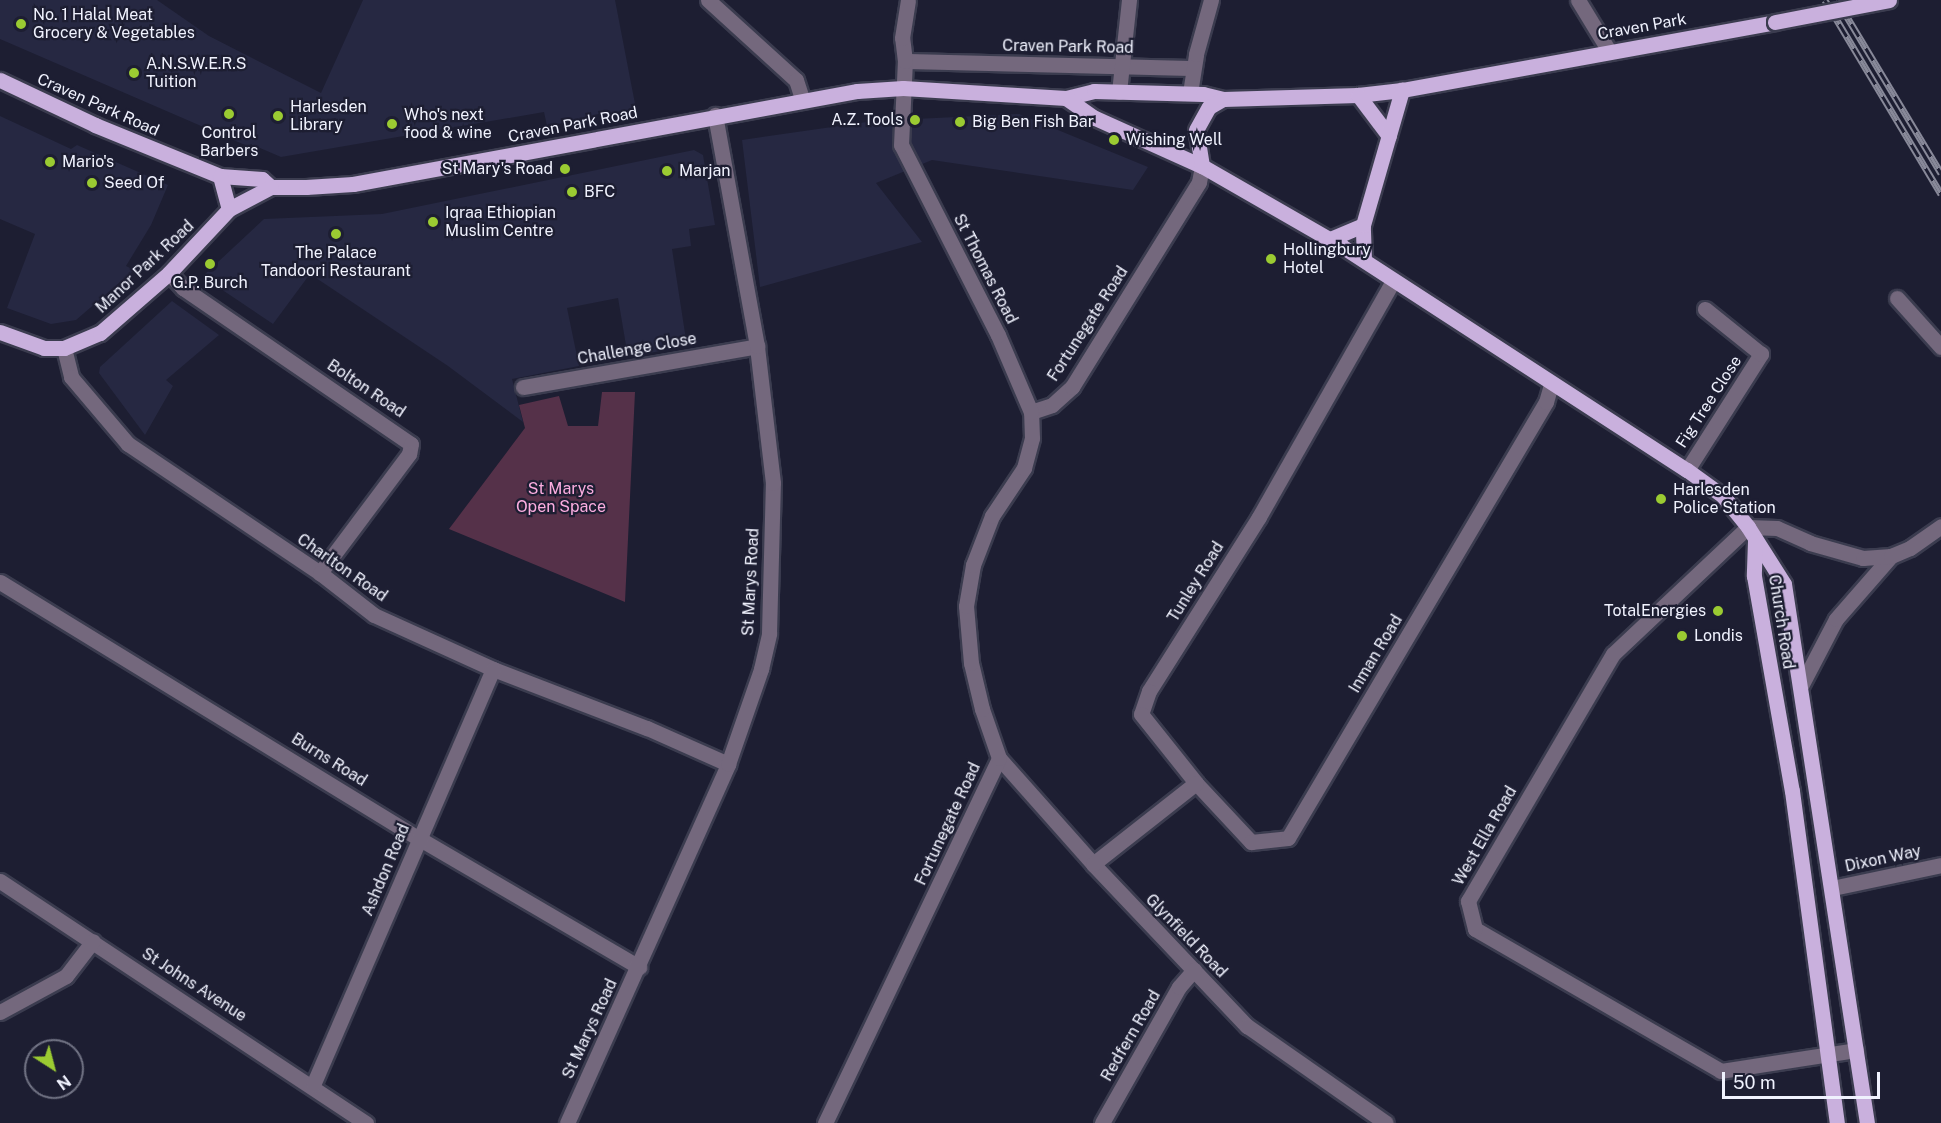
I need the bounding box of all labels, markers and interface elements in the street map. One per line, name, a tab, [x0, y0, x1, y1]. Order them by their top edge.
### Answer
place label: No. 1 Halal Meat Grocery & Vegetables	[33, 5, 195, 43]
street label: Craven Park	[1596, 10, 1688, 44]
marker: No. 1 Halal Meat Grocery & Vegetables	[14, 17, 28, 31]
street label: Craven Park Road	[1002, 36, 1134, 58]
place label: A.N.S.W.E.R.S Tuition	[146, 54, 247, 92]
marker: A.N.S.W.E.R.S Tuition	[127, 66, 141, 80]
street label: Craven Park Road	[34, 69, 162, 141]
place label: Harlesden Library	[290, 97, 367, 135]
street label: Craven Park Road	[507, 103, 639, 147]
place label: Who's next food & wine	[404, 105, 492, 143]
marker: Control Barbers	[222, 107, 236, 121]
marker: Harlesden Library	[271, 109, 285, 123]
place label: A.Z. Tools	[831, 110, 903, 130]
place label: Big Ben Fish Bar	[972, 112, 1094, 132]
marker: A.Z. Tools	[908, 113, 922, 127]
marker: Big Ben Fish Bar	[953, 115, 967, 129]
marker: Who's next food & wine	[385, 117, 399, 131]
place label: Control Barbers	[200, 123, 258, 161]
place label: Wishing Well	[1126, 130, 1223, 150]
marker: Wishing Well	[1107, 133, 1121, 147]
place label: Mario's	[62, 152, 114, 172]
marker: Mario's	[43, 155, 57, 169]
place label: St Mary's Road	[442, 159, 553, 179]
place label: Marjan	[679, 161, 730, 181]
marker: St Mary's Road	[558, 162, 572, 176]
marker: Marjan	[660, 164, 674, 178]
place label: Seed Of	[104, 173, 164, 193]
marker: Seed Of	[85, 176, 99, 190]
place label: BFC	[584, 182, 615, 202]
marker: BFC	[565, 185, 579, 199]
place label: Iqraa Ethiopian Muslim Centre	[445, 203, 556, 241]
street label: St Thomas Road	[949, 211, 1021, 327]
marker: Iqraa Ethiopian Muslim Centre	[426, 215, 440, 229]
street label: Manor Park Road	[92, 217, 198, 317]
marker: The Palace Tandoori Restaurant	[329, 227, 343, 241]
place label: Hollingbury Hotel	[1283, 240, 1371, 278]
place label: The Palace Tandoori Restaurant	[261, 243, 411, 281]
marker: Hollingbury Hotel	[1264, 252, 1278, 266]
marker: G.P. Burch	[203, 257, 217, 271]
street label: Fortunegate Road	[1044, 263, 1132, 385]
place label: G.P. Burch	[172, 273, 248, 293]
street label: Challenge Close	[576, 329, 698, 369]
street label: Fig Tree Close	[1672, 352, 1746, 452]
street label: Bolton Road	[323, 356, 409, 422]
park label: St Marys Open Space	[516, 479, 606, 517]
place label: Harlesden Police Station	[1673, 480, 1776, 518]
marker: Harlesden Police Station	[1654, 492, 1668, 506]
street label: St Marys Road	[739, 527, 763, 637]
street label: Charlton Road	[293, 530, 391, 606]
street label: Tunley Road	[1164, 538, 1228, 626]
street label: Church Road	[1764, 573, 1798, 671]
place label: TotalEnergies	[1604, 601, 1706, 621]
marker: TotalEnergies	[1711, 604, 1725, 618]
street label: Inman Road	[1345, 612, 1407, 696]
place label: Londis	[1694, 626, 1743, 646]
marker: Londis	[1675, 629, 1689, 643]
street label: Burns Road	[288, 729, 370, 791]
street label: Fortunegate Road	[911, 760, 985, 888]
street label: West Ella Road	[1449, 783, 1521, 889]
street label: Ashdon Road	[358, 821, 414, 919]
street label: Dixon Way	[1843, 842, 1923, 876]
street label: Glynfield Road	[1141, 890, 1231, 982]
street label: St Johns Avenue	[138, 944, 250, 1026]
street label: St Marys Road	[558, 976, 622, 1082]
street label: Redfern Road	[1097, 987, 1165, 1085]
north arrow	[24, 1039, 84, 1099]
scale bar	[1725, 1060, 1882, 1098]
text: N	[53, 1071, 74, 1094]
text: 50 m	[1733, 1072, 1776, 1093]

